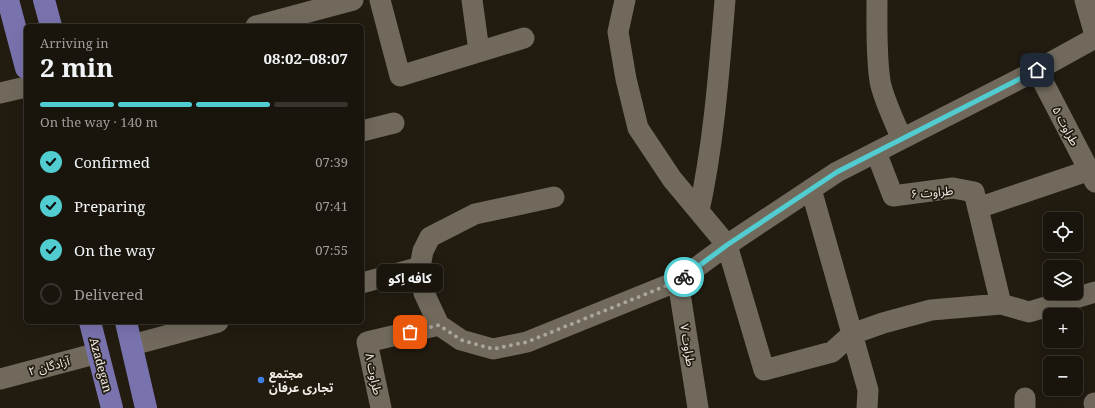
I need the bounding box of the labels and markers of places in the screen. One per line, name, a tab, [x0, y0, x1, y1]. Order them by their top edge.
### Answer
pin	[1020, 53, 1054, 87]
callout: کافه اِکو	[377, 264, 443, 292]
pin	[393, 315, 427, 349]
place label: مجتمع تجاری عرفان	[269, 365, 334, 396]
marker: مجتمع تجاری عرفان	[256, 375, 266, 385]

